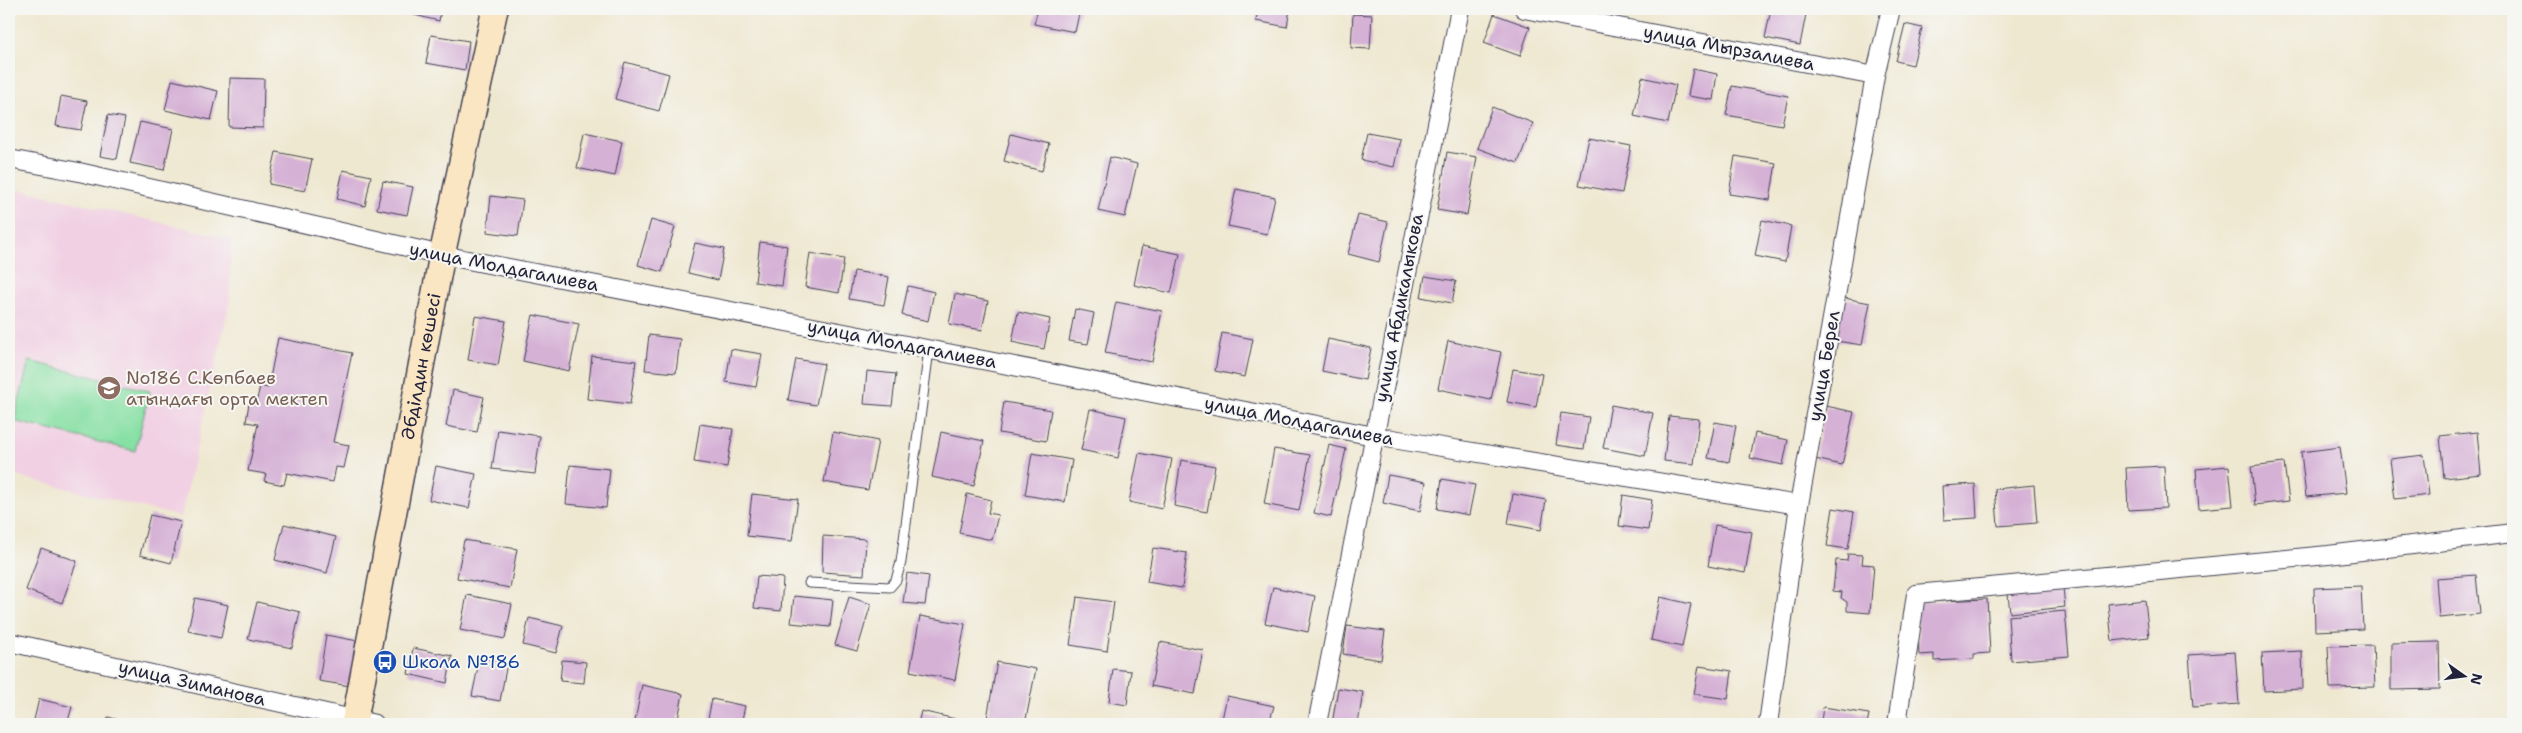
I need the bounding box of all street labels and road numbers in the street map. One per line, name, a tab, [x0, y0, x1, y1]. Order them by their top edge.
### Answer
street label: улица Мырзалиева	[1641, 20, 1817, 76]
street label: улица Абдикалыкова	[1369, 212, 1429, 404]
street label: улица Молдагалиева	[407, 237, 601, 297]
street label: Әбділдин көшесі	[396, 291, 447, 442]
street label: улица Берел	[1802, 309, 1846, 423]
street label: улица Молдагалиева	[805, 314, 999, 374]
street label: улица Молдагалиева	[1202, 391, 1396, 451]
street label: улица Зиманова	[116, 654, 268, 712]

